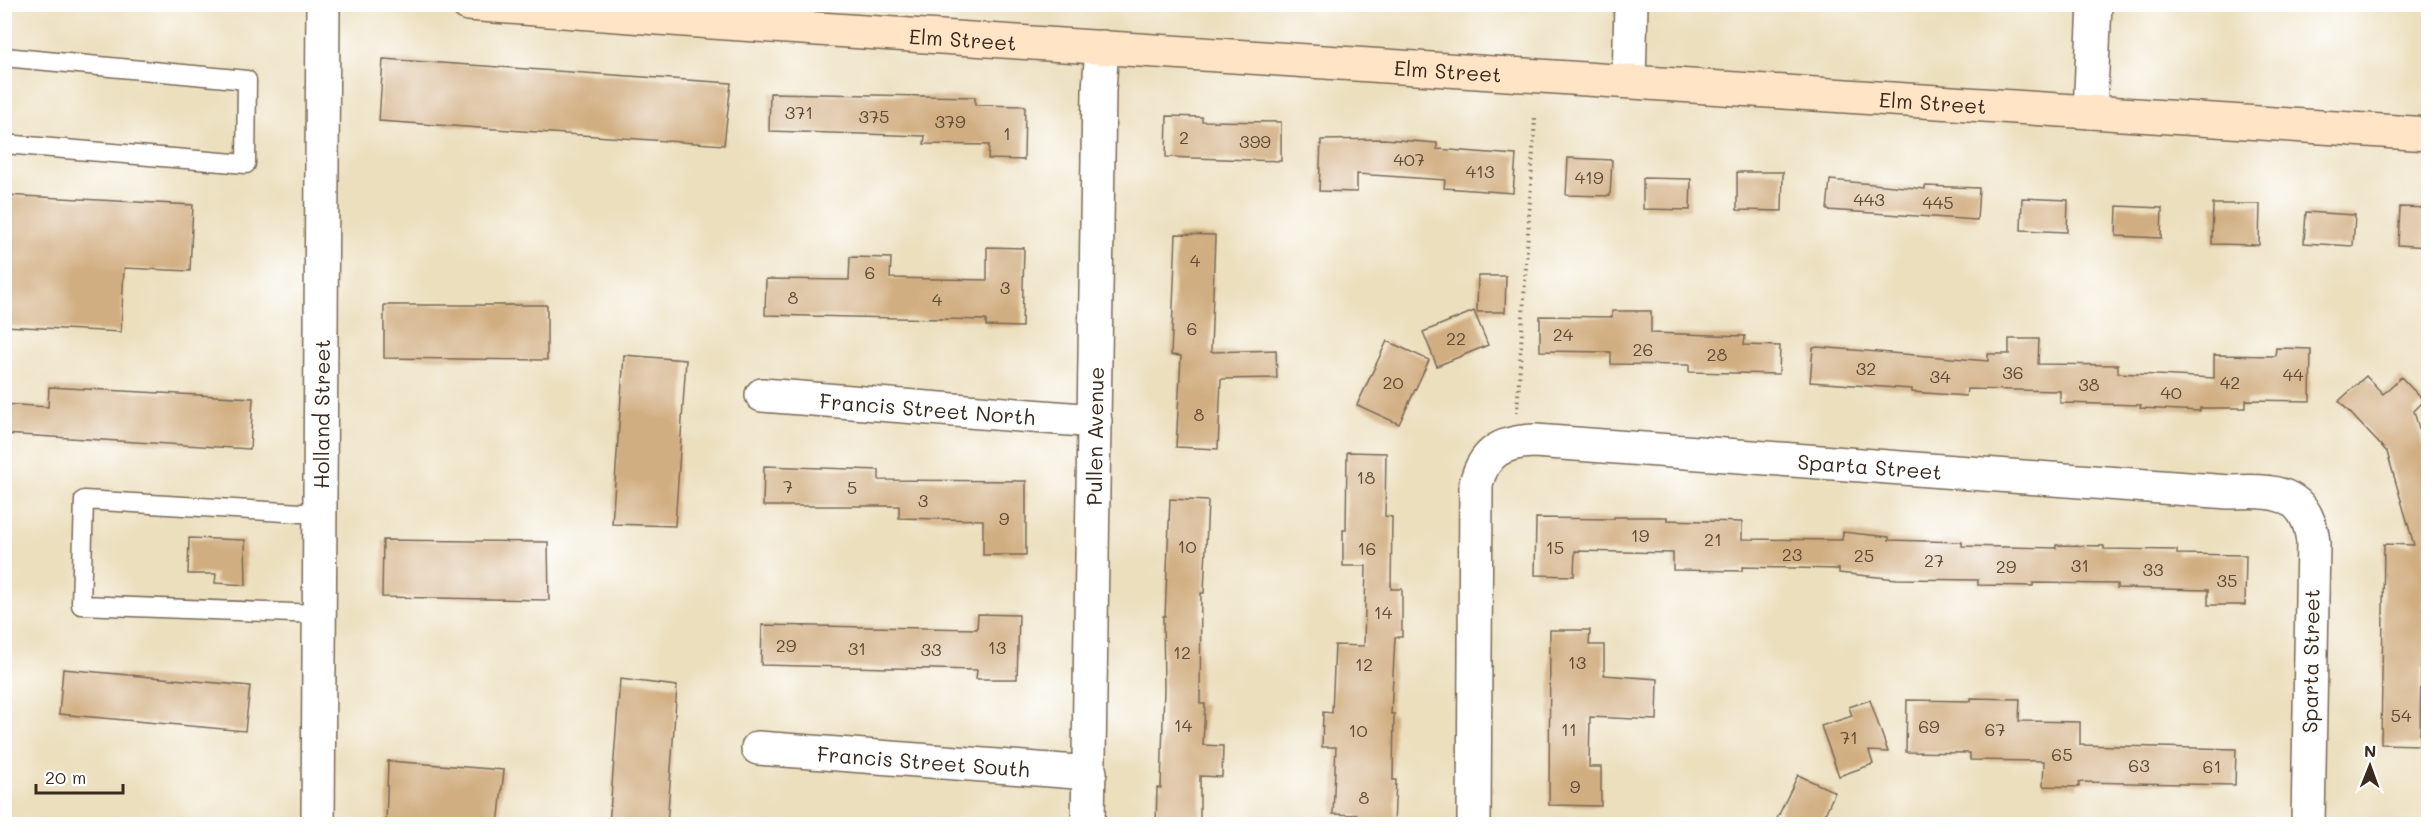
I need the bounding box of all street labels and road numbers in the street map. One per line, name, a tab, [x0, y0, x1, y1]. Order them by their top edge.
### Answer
street label: Elm Street	[908, 21, 1017, 55]
street label: Elm Street	[1393, 53, 1502, 87]
street label: Elm Street	[1878, 85, 1987, 119]
street label: Holland Street	[307, 339, 334, 489]
street label: Pullen Avenue	[1079, 366, 1108, 506]
street label: Francis Street North	[819, 386, 1036, 430]
street label: Sparta Street	[1797, 447, 1943, 484]
street label: Sparta Street	[2295, 589, 2325, 733]
street label: Francis Street South	[816, 739, 1031, 782]

